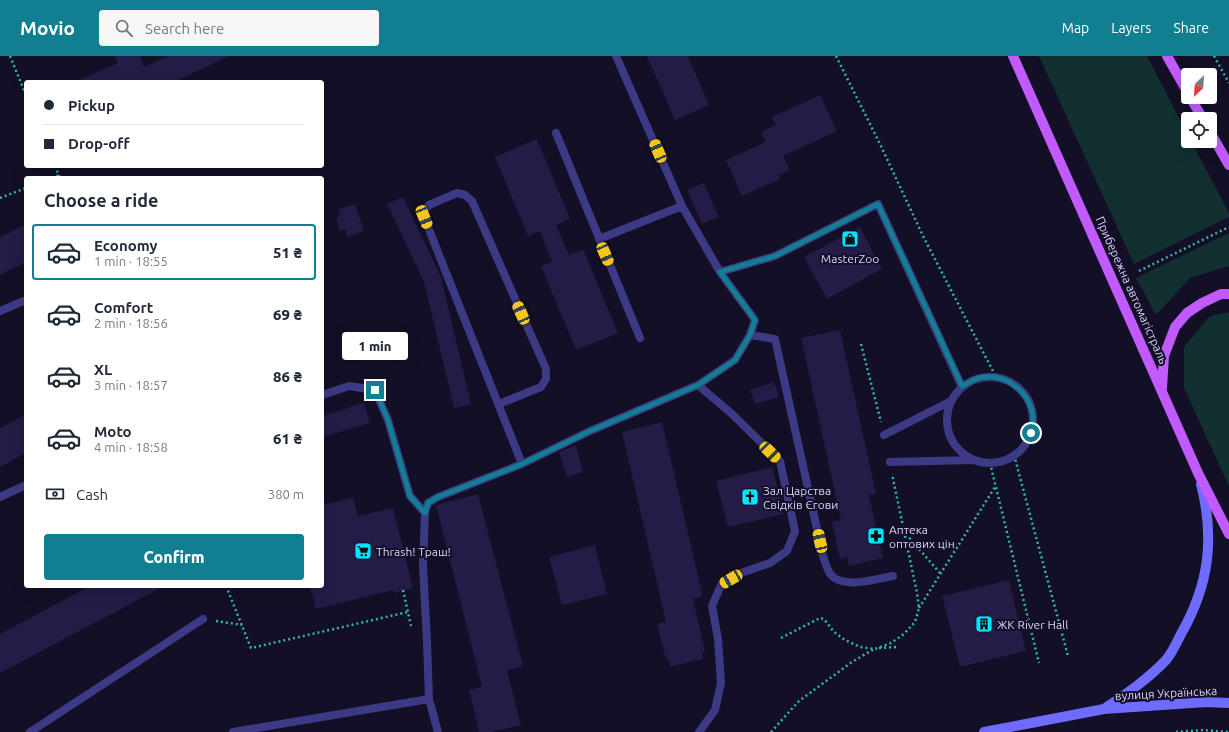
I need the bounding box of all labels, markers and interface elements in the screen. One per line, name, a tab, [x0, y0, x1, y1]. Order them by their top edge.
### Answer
search box	[99, 10, 379, 46]
text: Movio	[20, 17, 75, 39]
icon: search	[113, 17, 135, 39]
text: Search here	[145, 20, 224, 37]
text: Map	[1062, 20, 1089, 36]
text: Layers	[1111, 20, 1151, 36]
text: Share	[1173, 20, 1209, 36]
north arrow	[1181, 68, 1217, 104]
map controls	[1181, 68, 1217, 148]
text: Pickup	[68, 97, 115, 114]
button: locate	[1181, 112, 1217, 148]
text: Drop-off	[68, 135, 130, 152]
car	[648, 138, 668, 164]
text: Choose a ride	[44, 190, 158, 210]
car	[414, 204, 434, 230]
street label: Прибережна автомагістраль	[1094, 214, 1170, 366]
shop icon: MasterZoo	[840, 229, 860, 249]
icon: car	[46, 234, 82, 270]
text: Economy	[94, 237, 158, 254]
car	[595, 241, 615, 267]
text: 51 ₴	[273, 244, 302, 261]
place label: MasterZoo	[821, 252, 879, 265]
text: 1 min · 18:55	[94, 254, 168, 268]
icon: car	[46, 296, 82, 332]
text: Comfort	[94, 299, 153, 316]
car	[511, 300, 531, 326]
text: 69 ₴	[273, 306, 302, 323]
text: 2 min · 18:56	[94, 316, 168, 330]
callout: 1 min	[342, 332, 408, 360]
text: 1 min	[358, 339, 392, 353]
icon: car	[46, 358, 82, 394]
text: XL	[94, 361, 112, 378]
text: 86 ₴	[273, 368, 302, 385]
text: 3 min · 18:57	[94, 378, 168, 392]
route end	[366, 381, 384, 399]
icon: car	[46, 420, 82, 456]
text: Moto	[94, 423, 132, 440]
route start	[1022, 424, 1040, 442]
text: 61 ₴	[273, 430, 302, 447]
car	[757, 439, 783, 465]
text: 4 min · 18:58	[94, 440, 168, 454]
icon: cash	[44, 483, 66, 505]
place label: Зал Царства Свідків Єгови	[763, 484, 838, 511]
text: Cash	[76, 486, 108, 503]
text: 380 m	[268, 487, 304, 501]
church icon: Зал Царства Свідків Єгови	[740, 487, 760, 507]
place label: Аптека оптових цін	[889, 523, 955, 550]
pharmacy icon: Аптека оптових цін	[866, 526, 886, 546]
car	[812, 528, 828, 554]
button: Confirm	[44, 534, 304, 580]
supermarket icon: Thrash! Траш!	[353, 541, 373, 561]
place label: Thrash! Траш!	[376, 545, 451, 558]
car	[718, 568, 744, 590]
building icon: ЖК River Hall	[974, 614, 994, 634]
place label: ЖК River Hall	[997, 618, 1068, 631]
street label: вулиця Українська	[1114, 684, 1218, 702]

